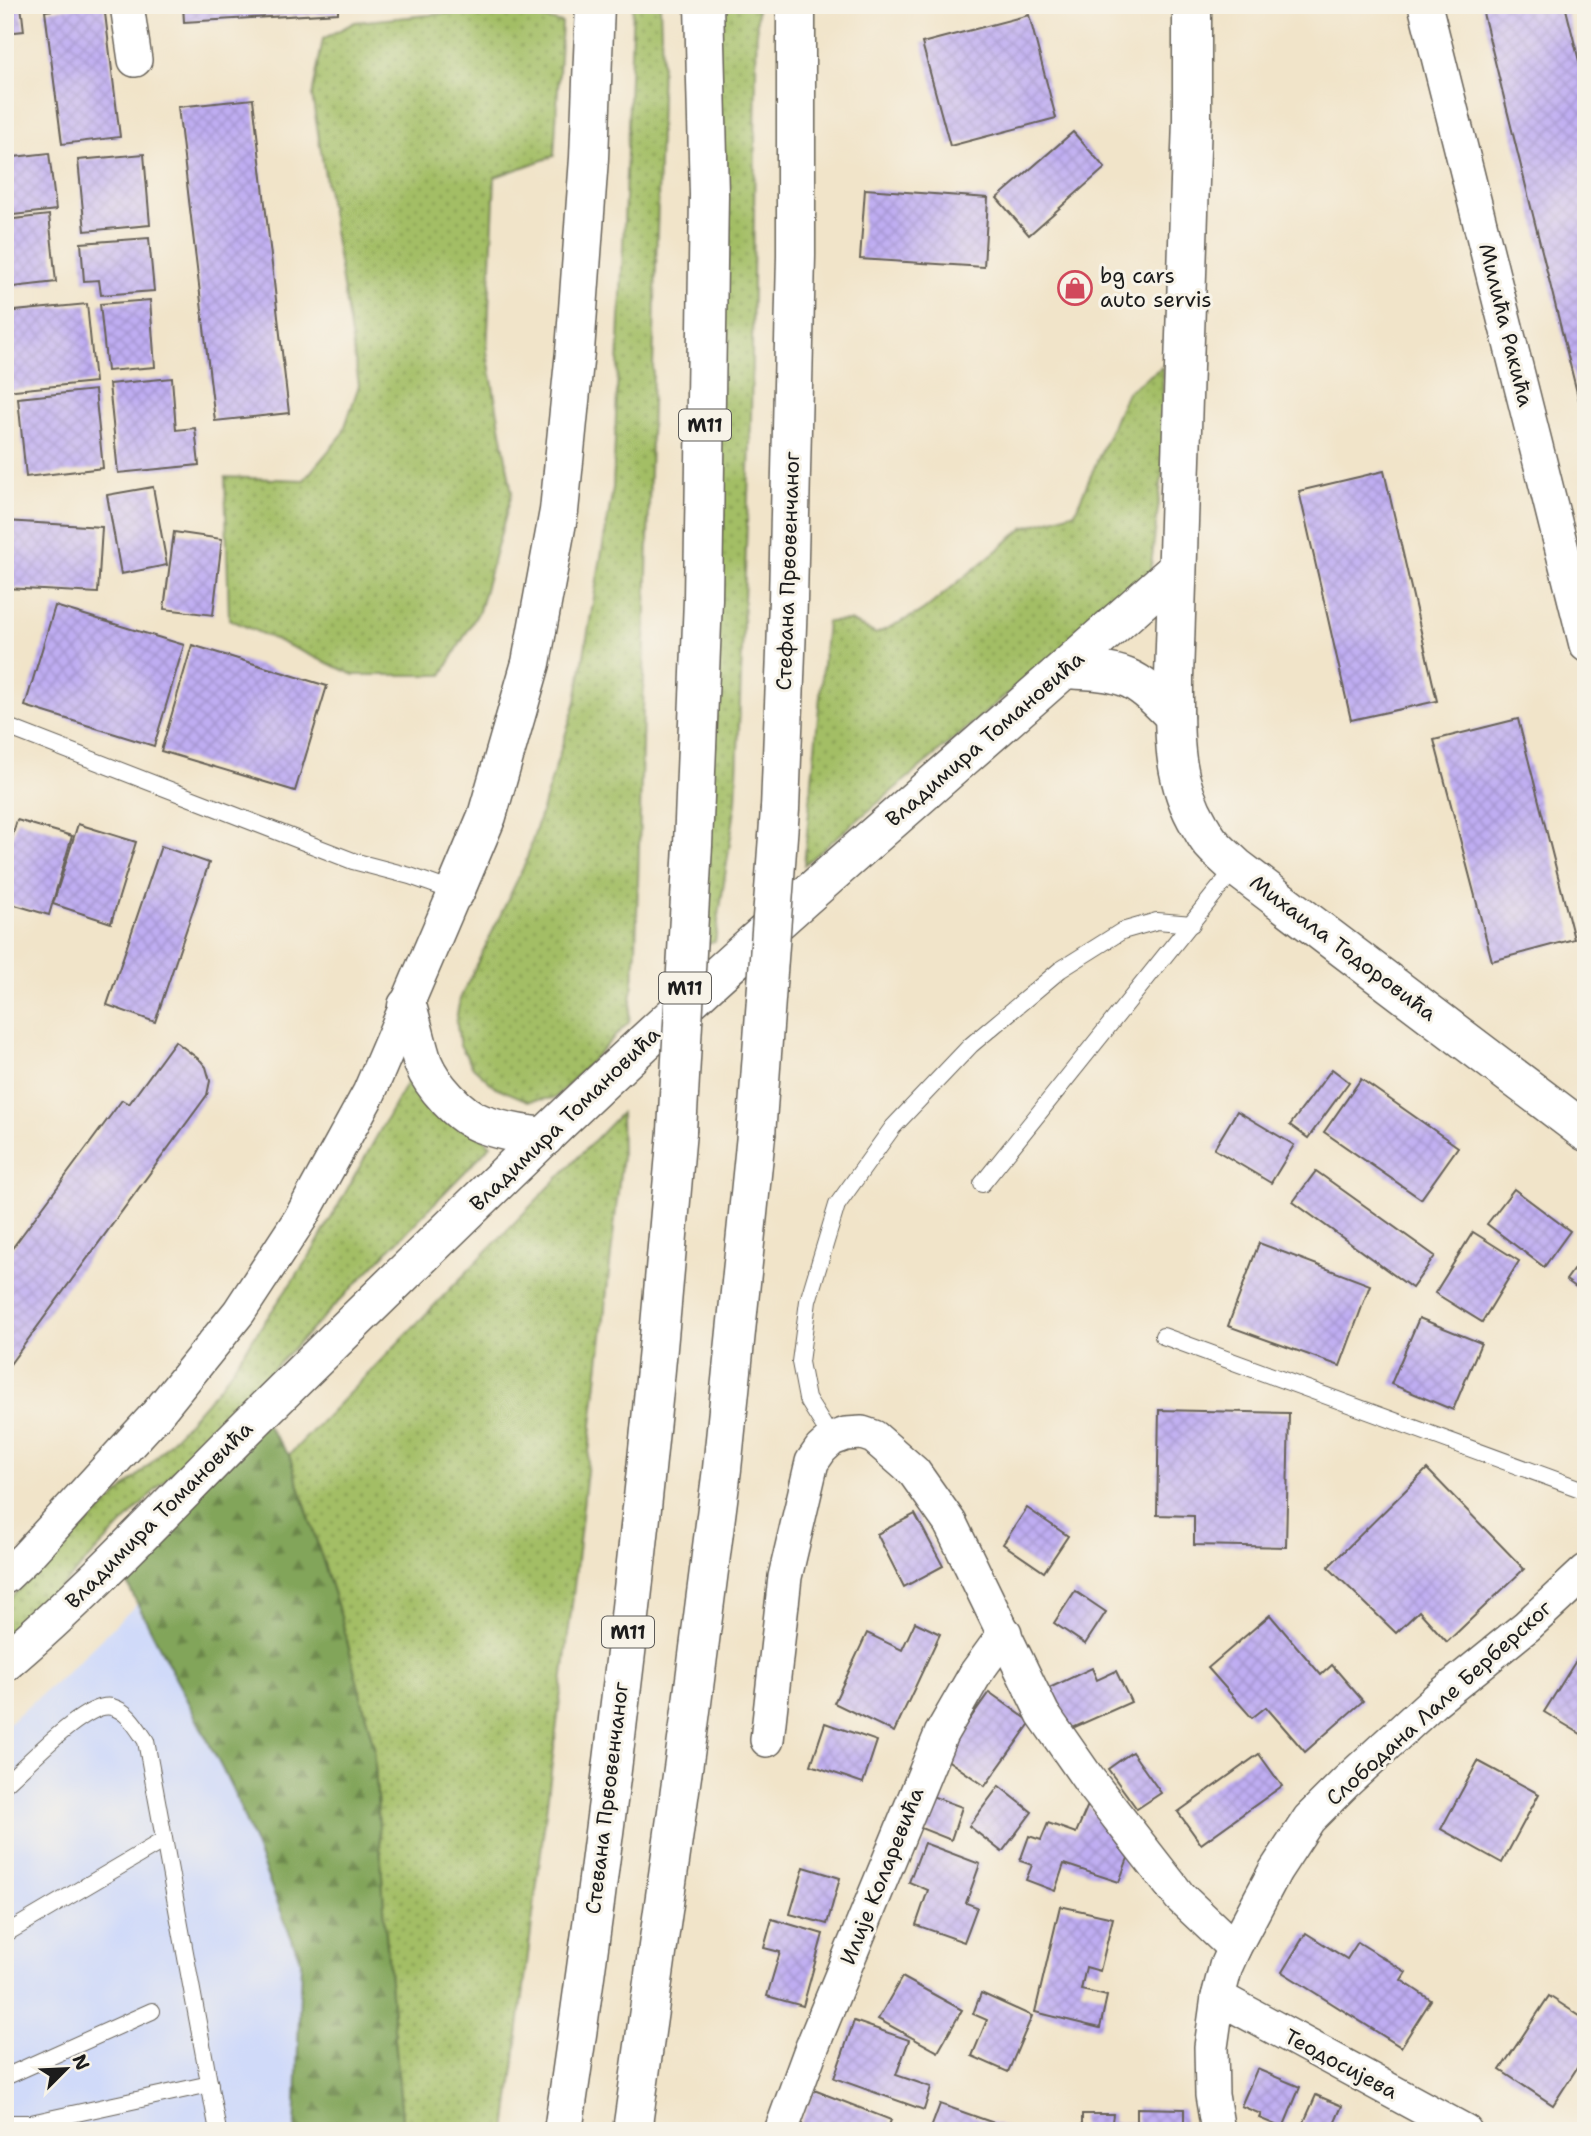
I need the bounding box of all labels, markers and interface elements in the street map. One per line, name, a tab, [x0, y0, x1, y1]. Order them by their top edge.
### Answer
street label: Милића Ракића	[1472, 240, 1540, 410]
place label: bg cars auto servis	[1100, 262, 1212, 314]
shop icon: bg cars auto servis	[1056, 269, 1094, 307]
road number: M11	[679, 410, 731, 440]
street label: Стефана Првовенчаног	[770, 450, 806, 691]
street label: Владимира Томановића	[880, 645, 1090, 833]
street label: Михаила Тодоровића	[1244, 869, 1442, 1027]
road number: M11	[659, 972, 711, 1004]
street label: Владимира Томановића	[464, 1021, 666, 1217]
street label: Владимира Томановића	[59, 1415, 259, 1615]
street label: Слободана Лале Берберског	[1320, 1594, 1558, 1812]
road number: M11	[602, 1616, 654, 1648]
street label: Стевана Првовенчаног	[579, 1679, 635, 1916]
street label: Илије Коларевића	[834, 1783, 930, 1969]
street label: Теодосијева	[1279, 2022, 1403, 2106]
north arrow	[32, 2035, 102, 2104]
text: N	[67, 2050, 96, 2074]

